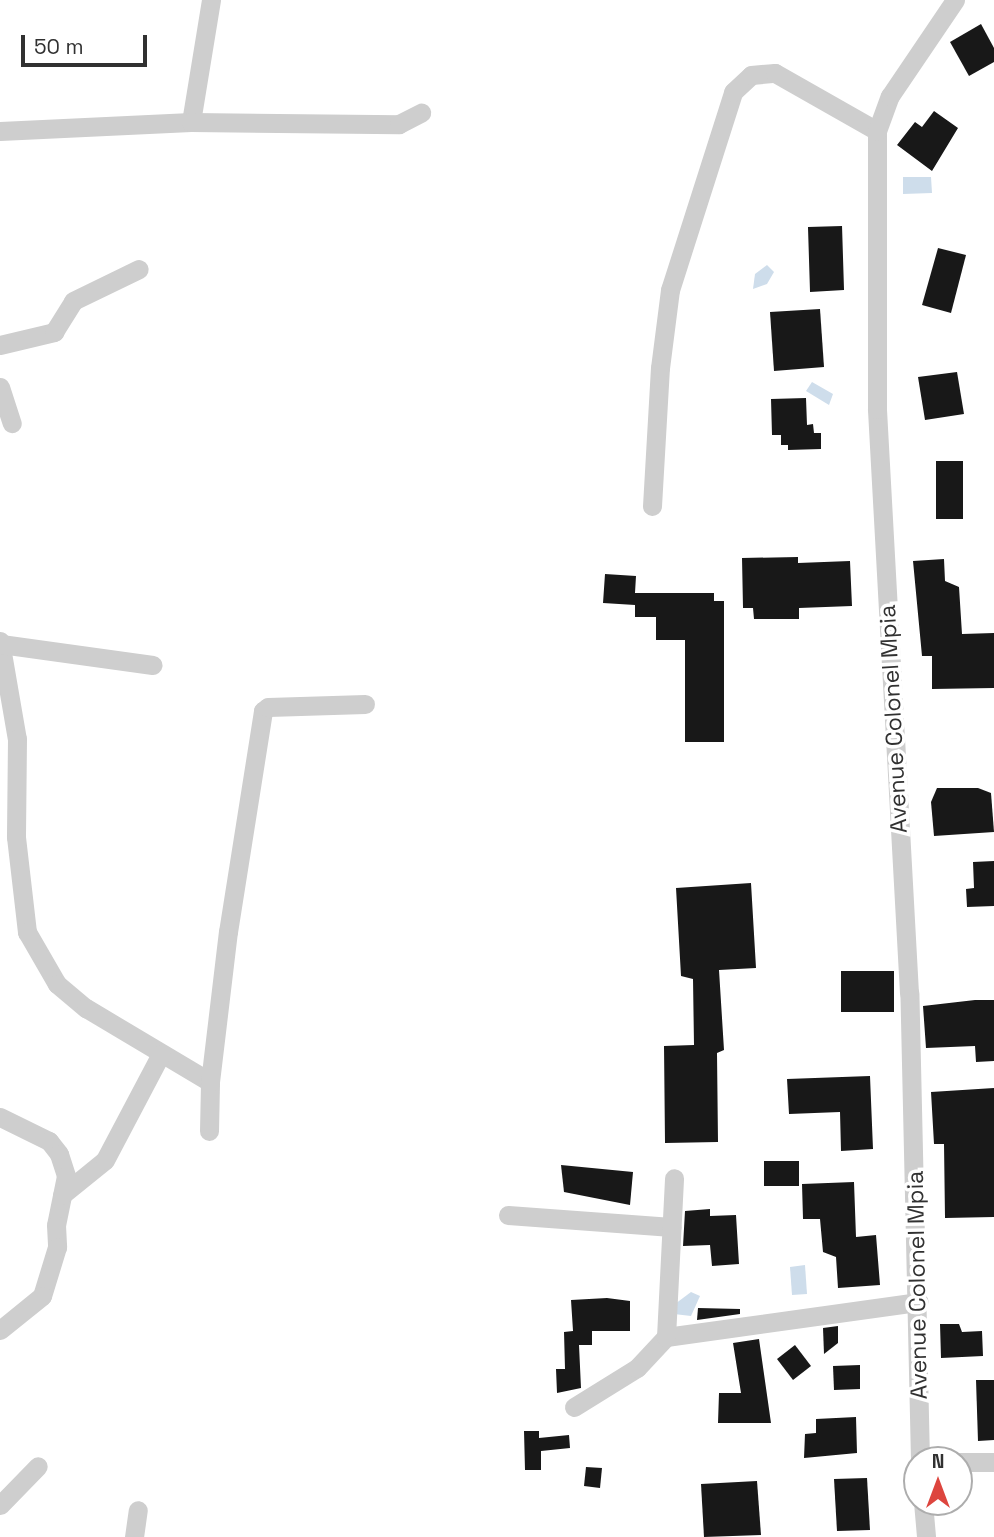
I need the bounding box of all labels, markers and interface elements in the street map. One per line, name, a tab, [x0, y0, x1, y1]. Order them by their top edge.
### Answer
scale bar	[24, 21, 150, 65]
text: 50 m	[34, 33, 84, 60]
street label: Avenue Colonel Mpia	[873, 604, 913, 834]
street label: Avenue Colonel Mpia	[901, 1170, 933, 1400]
north arrow	[903, 1446, 973, 1516]
text: N	[932, 1449, 944, 1474]

